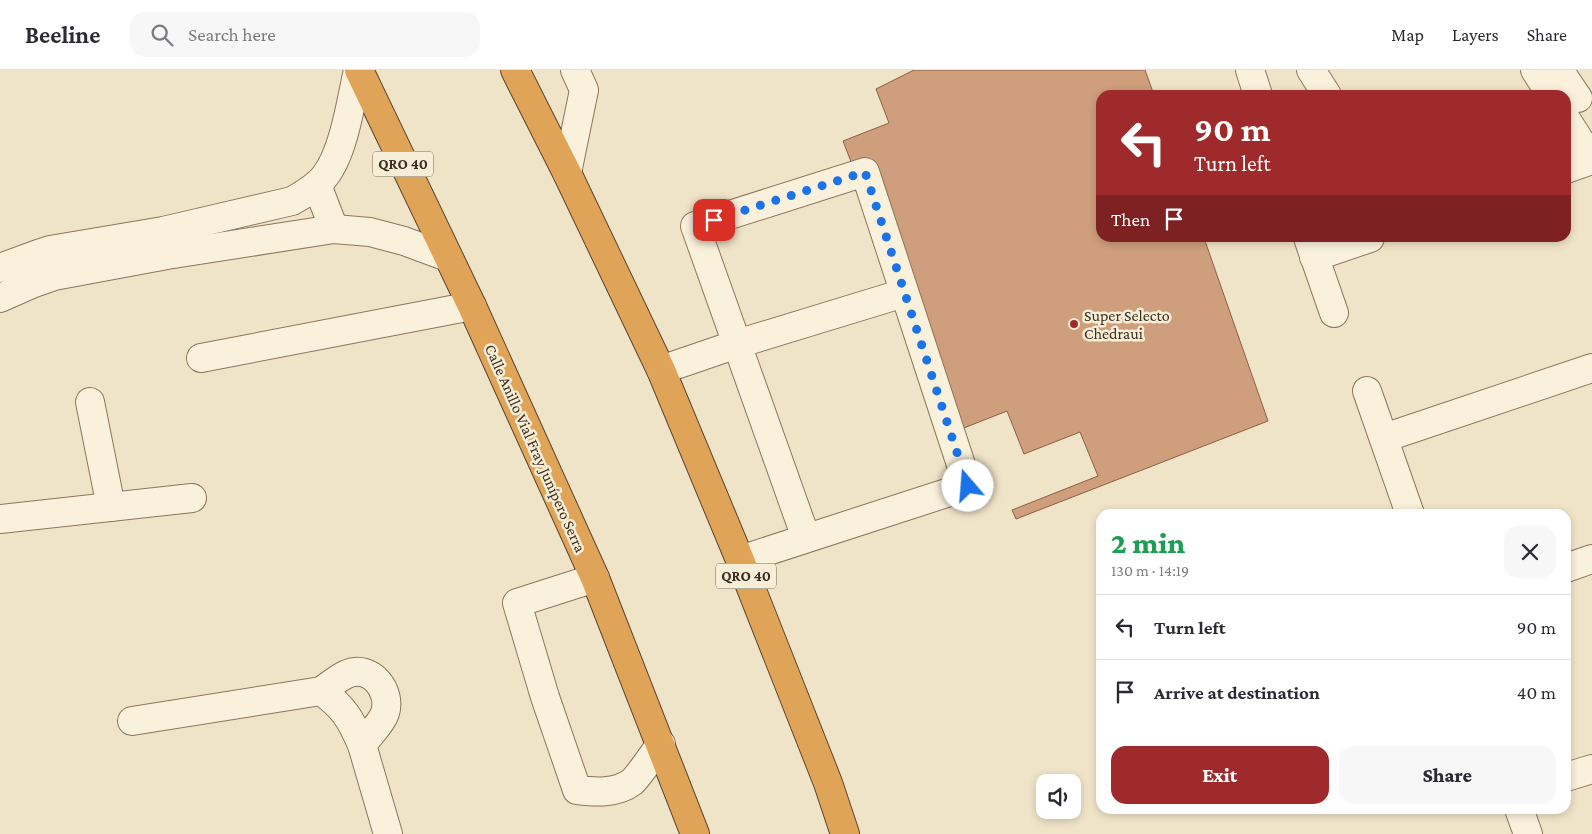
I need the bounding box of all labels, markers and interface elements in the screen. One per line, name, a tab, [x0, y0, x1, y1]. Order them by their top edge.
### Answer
search box	[130, 12, 480, 57]
text: Beeline	[25, 21, 100, 48]
icon: search	[148, 21, 176, 49]
text: Search here	[188, 24, 276, 45]
text: Map	[1391, 25, 1424, 45]
text: Layers	[1452, 25, 1499, 45]
text: Share	[1527, 25, 1567, 45]
icon: left	[1111, 110, 1176, 175]
text: 90 m	[1194, 110, 1271, 149]
text: Turn left	[1194, 151, 1271, 176]
road number: QRO 40	[373, 152, 433, 176]
pin	[693, 199, 735, 241]
icon: arrive	[1160, 205, 1188, 233]
icon: arrive	[700, 206, 728, 234]
text: Then	[1111, 209, 1150, 230]
place label: Super Selecto Chedraui	[1084, 307, 1170, 342]
marker: Super Selecto Chedraui	[1068, 318, 1080, 330]
street label: Calle Anillo Vial Fray Junípero Serra	[481, 342, 589, 556]
position arrow	[941, 459, 993, 511]
text: 2 min	[1111, 526, 1185, 559]
button: close	[1504, 526, 1556, 578]
text: 130 m · 14:19	[1111, 562, 1189, 579]
road number: QRO 40	[716, 564, 776, 588]
icon: left	[1111, 613, 1139, 641]
text: Turn left	[1154, 617, 1226, 638]
text: 90 m	[1517, 617, 1556, 638]
icon: arrive	[1111, 678, 1139, 706]
text: Arrive at destination	[1154, 682, 1320, 703]
text: 40 m	[1517, 682, 1556, 703]
button: Exit	[1111, 746, 1329, 804]
button: Share	[1339, 746, 1556, 804]
map controls	[1036, 774, 1081, 819]
button: sound	[1036, 774, 1081, 819]

